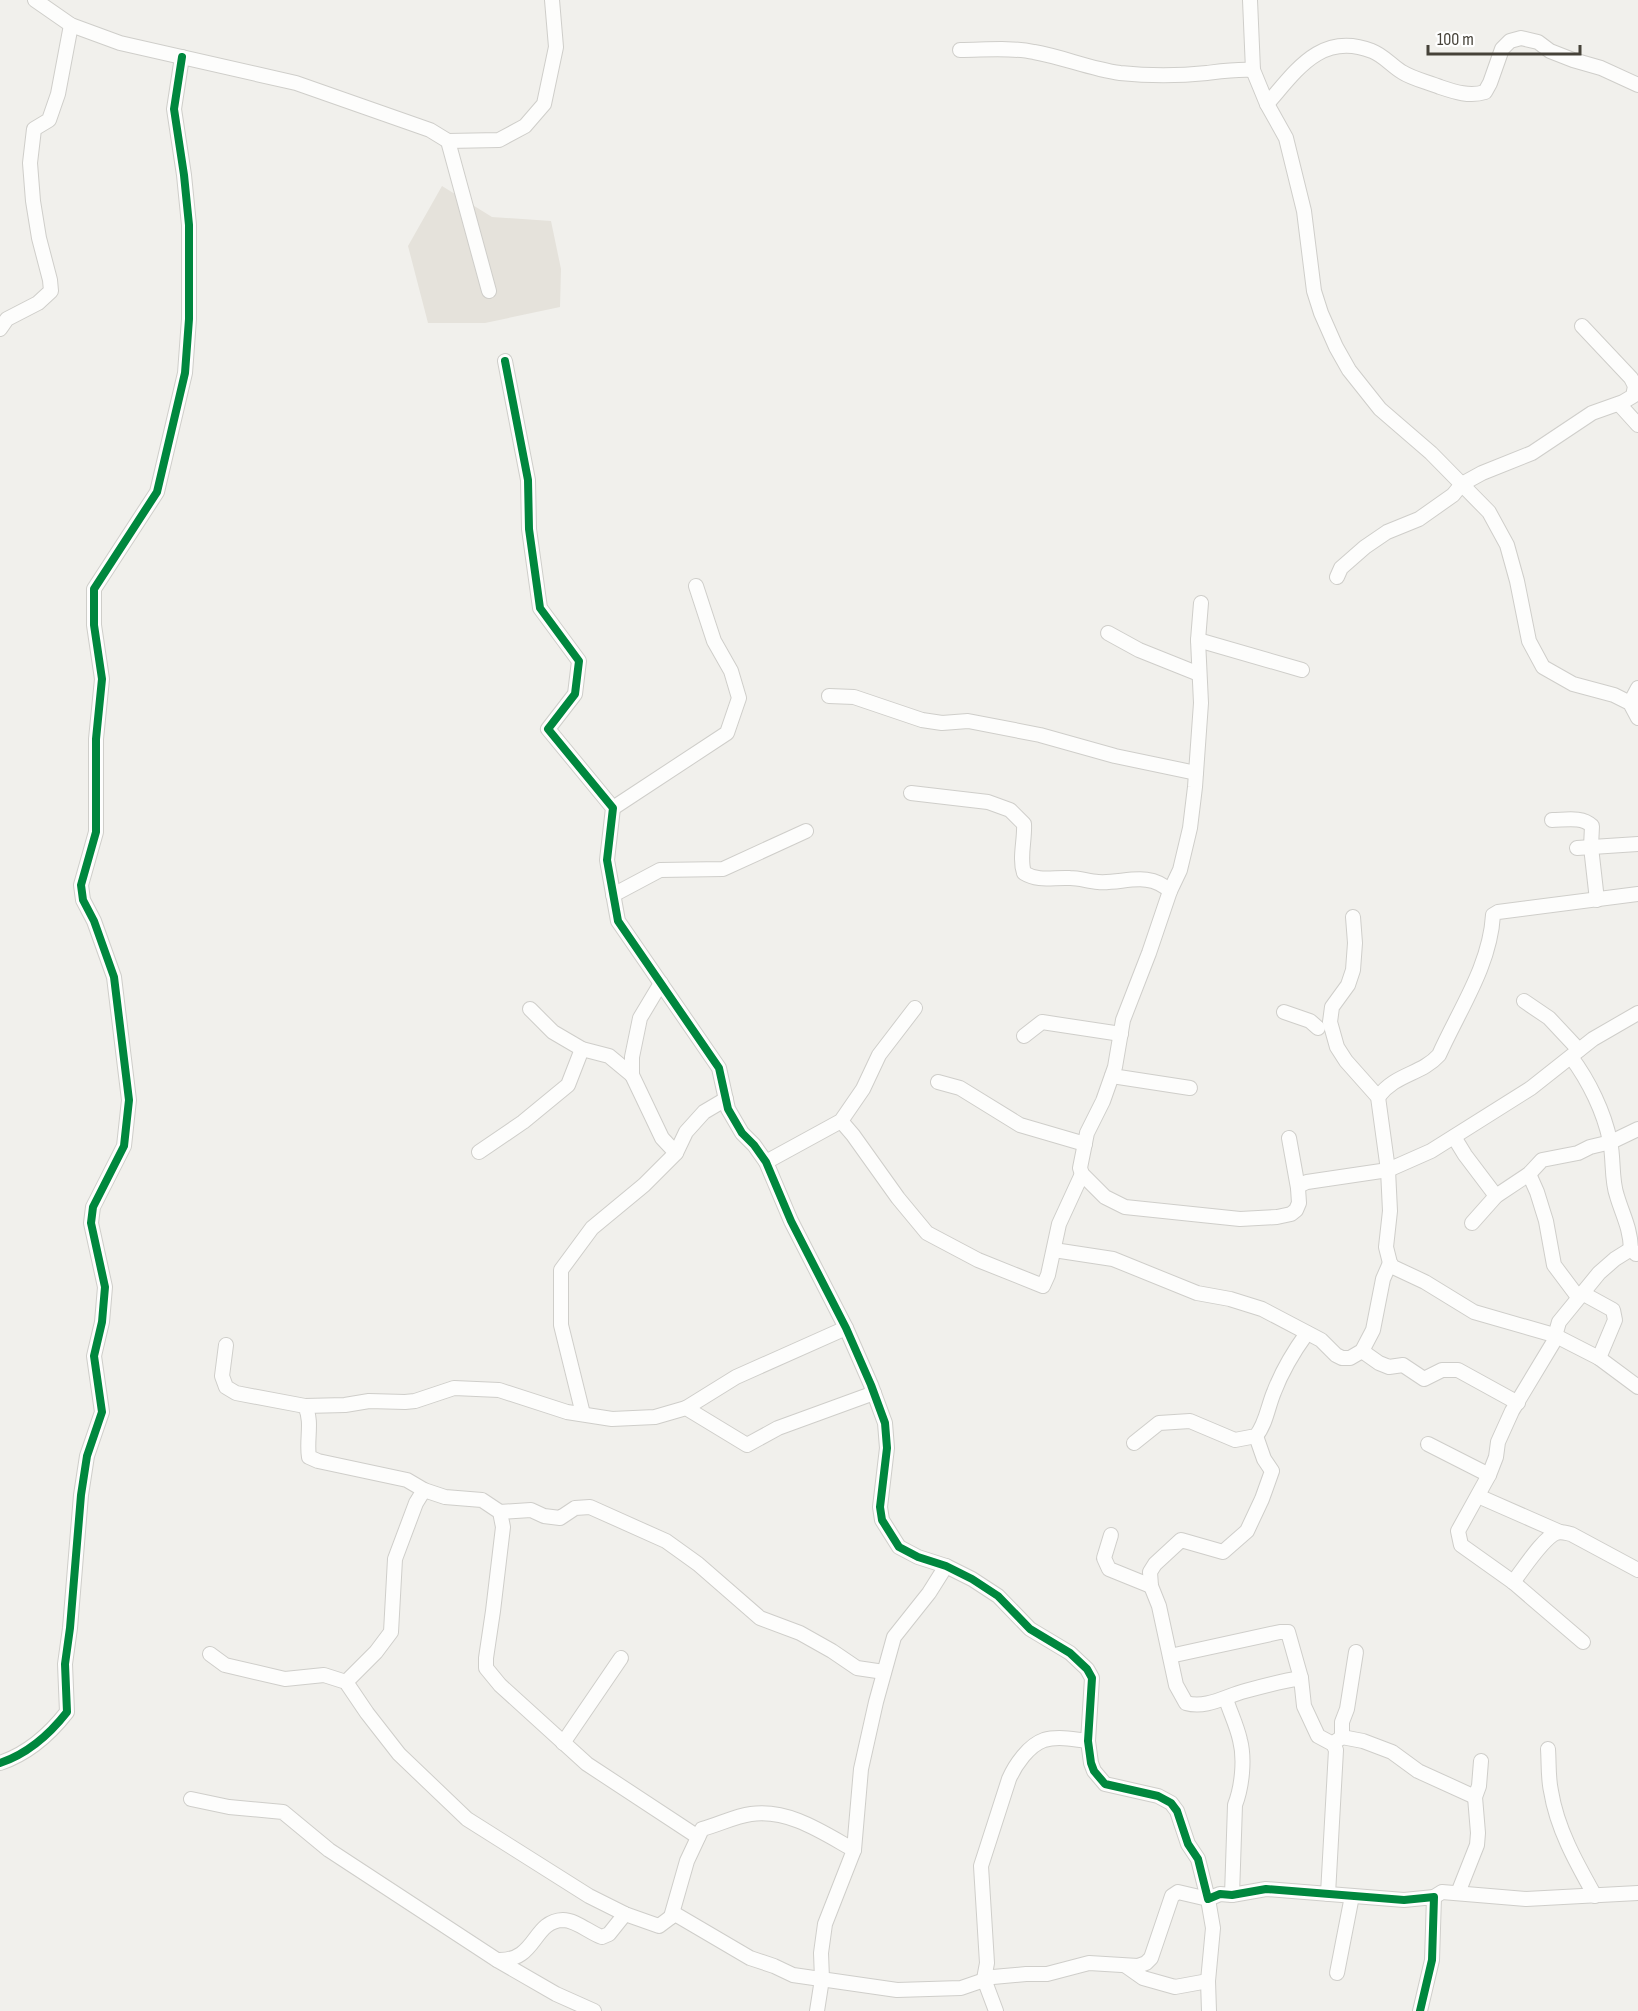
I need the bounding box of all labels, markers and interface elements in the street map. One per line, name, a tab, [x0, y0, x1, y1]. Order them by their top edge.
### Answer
scale bar	[1428, 18, 1580, 56]
text: 100 m	[1437, 29, 1474, 50]

